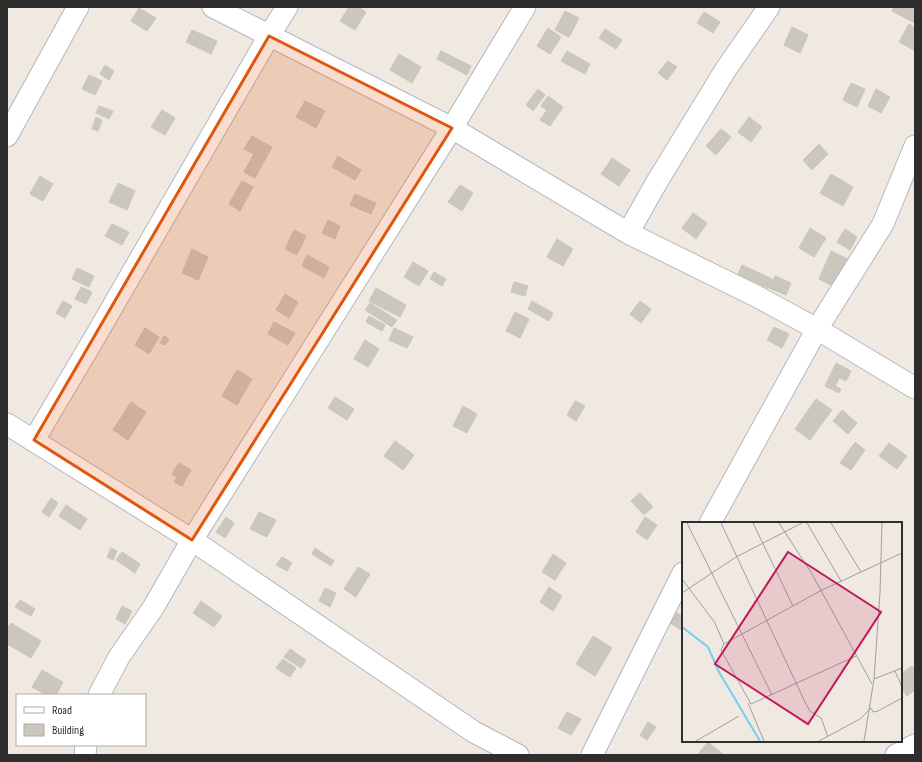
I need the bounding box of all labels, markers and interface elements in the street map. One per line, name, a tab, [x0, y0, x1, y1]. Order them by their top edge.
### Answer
inset map	[682, 522, 902, 742]
legend	[16, 694, 146, 746]
text: Road	[52, 703, 72, 718]
text: Building	[52, 723, 84, 738]

